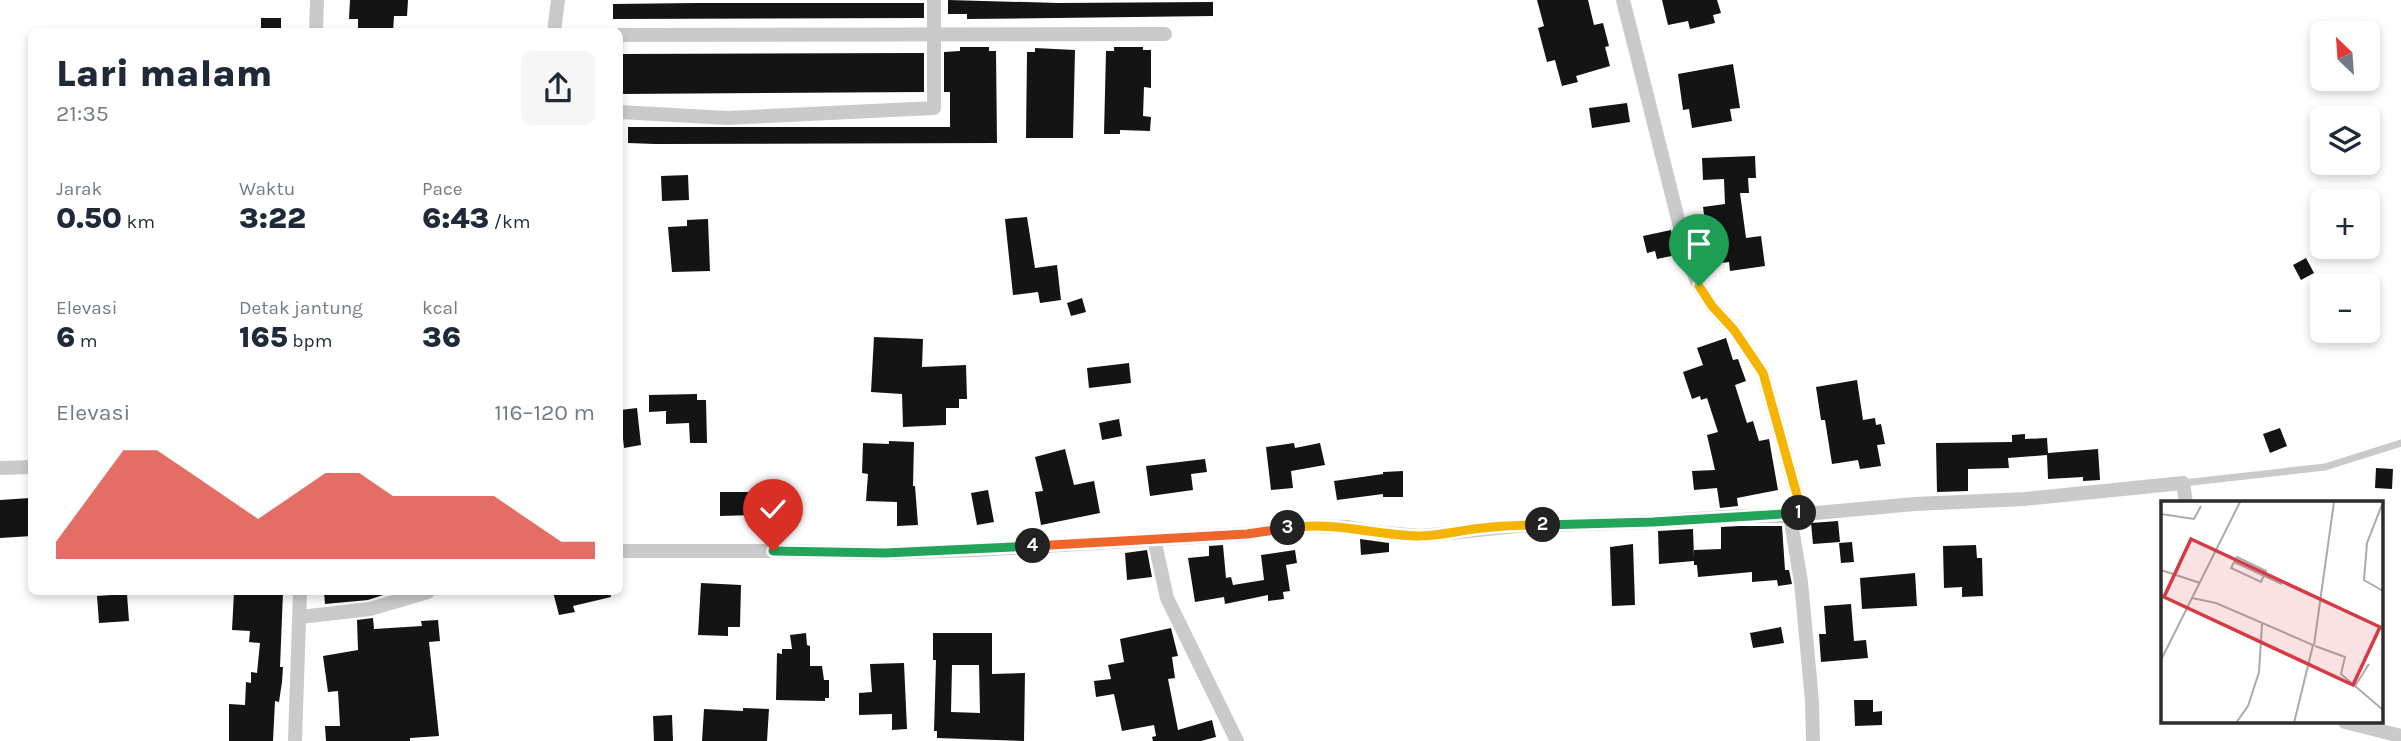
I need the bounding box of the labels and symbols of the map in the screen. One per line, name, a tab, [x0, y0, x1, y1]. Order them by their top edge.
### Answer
north arrow	[2310, 21, 2380, 91]
pin	[1669, 214, 1729, 286]
pin	[743, 479, 803, 551]
pin: 1	[1782, 496, 1816, 530]
inset map	[2161, 501, 2384, 724]
pin: 2	[1526, 508, 1560, 542]
pin: 3	[1270, 510, 1306, 546]
pin: 4	[1016, 528, 1050, 564]

